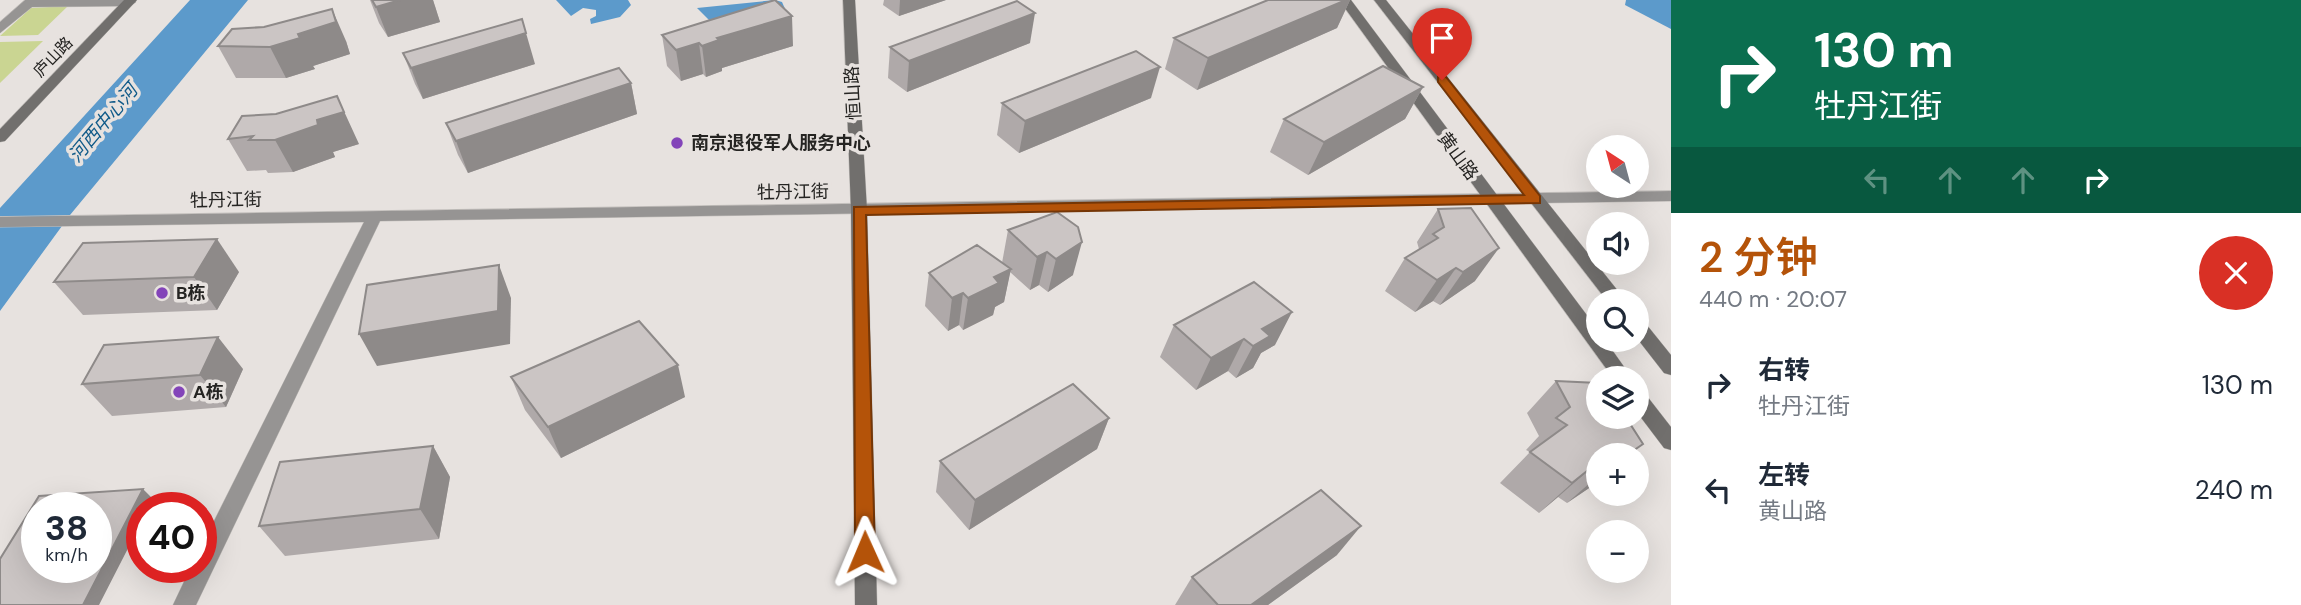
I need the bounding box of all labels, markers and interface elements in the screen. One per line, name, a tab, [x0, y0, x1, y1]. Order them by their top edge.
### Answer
pin	[1412, 8, 1472, 80]
text: 130 m	[1814, 18, 1954, 82]
icon: arrive	[1423, 19, 1461, 57]
icon: right	[1699, 28, 1790, 119]
street label: 庐山路	[29, 32, 77, 82]
street label: 恒山路	[840, 65, 866, 121]
water label: 河西中心河	[63, 76, 146, 167]
text: 牡丹江街	[1814, 85, 1942, 127]
street label: 黄山路	[1432, 127, 1484, 185]
place label: 南京退役军人服务中心	[691, 131, 871, 155]
marker: 南京退役军人服务中心	[669, 135, 685, 151]
north arrow	[1586, 135, 1648, 198]
map controls	[1586, 135, 1649, 583]
icon: left	[1858, 161, 1896, 199]
icon: ahead	[1931, 161, 1969, 199]
icon: ahead	[2004, 161, 2042, 199]
icon: right	[2077, 161, 2115, 199]
street label: 牡丹江街	[757, 179, 829, 205]
street label: 牡丹江街	[190, 187, 262, 213]
button: sound	[1586, 212, 1649, 275]
text: 2 分钟	[1699, 230, 1817, 285]
button: close	[2199, 236, 2273, 310]
place label: B栋	[176, 281, 205, 305]
text: 440 m · 20:07	[1699, 284, 1847, 314]
marker: B栋	[154, 285, 170, 301]
button: search	[1586, 289, 1649, 352]
text: 右转	[1758, 353, 1810, 387]
button: layers	[1586, 366, 1649, 429]
icon: right	[1699, 366, 1737, 404]
text: 130 m	[2202, 368, 2273, 402]
place label: A栋	[193, 380, 224, 404]
marker: A栋	[171, 384, 187, 400]
text: 牡丹江街	[1758, 391, 1850, 421]
button: +	[1586, 443, 1649, 506]
text: 左转	[1758, 458, 1810, 492]
icon: left	[1699, 471, 1737, 509]
text: 240 m	[2195, 473, 2273, 507]
speed limit sign: 40	[126, 492, 217, 583]
text: 黄山路	[1758, 496, 1827, 526]
text: 38	[45, 505, 88, 551]
position arrow	[828, 515, 902, 589]
button: −	[1586, 520, 1649, 583]
text: km/h	[45, 543, 88, 567]

